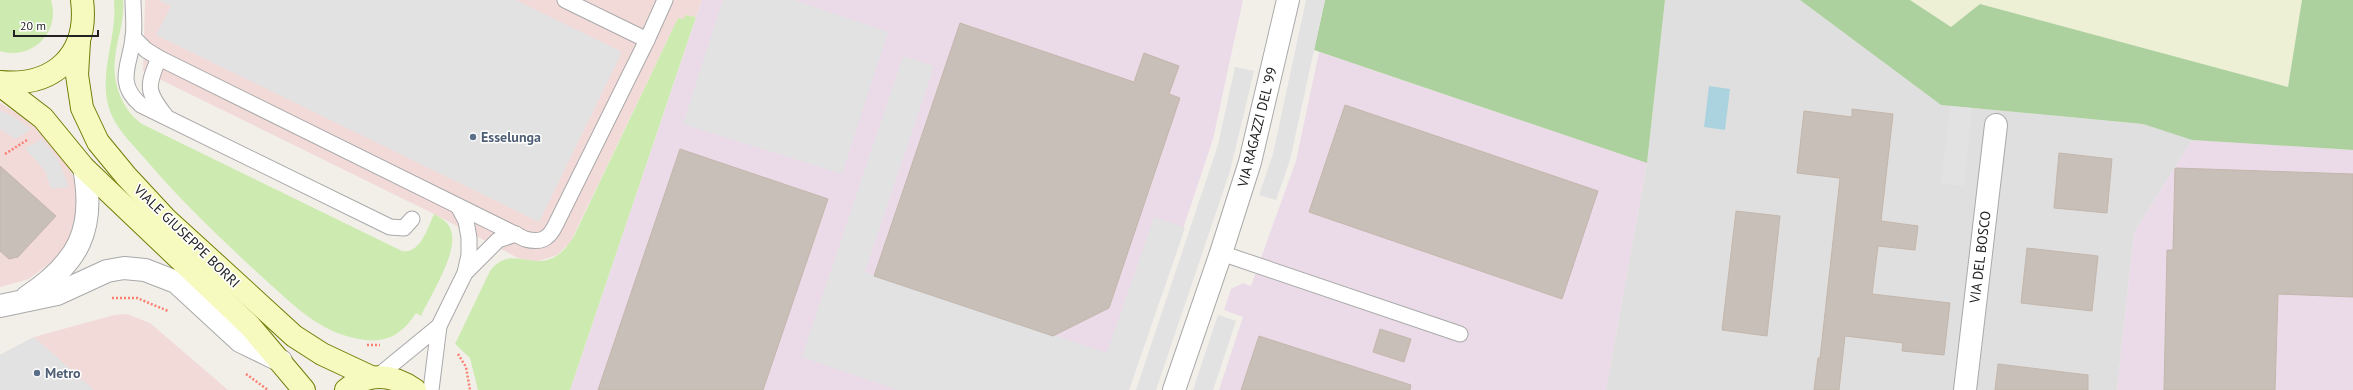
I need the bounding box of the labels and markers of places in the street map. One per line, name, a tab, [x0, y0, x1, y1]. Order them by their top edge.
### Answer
place label: Esselunga	[481, 128, 541, 146]
marker: Esselunga	[468, 132, 478, 142]
place label: Metro	[45, 364, 81, 382]
marker: Metro	[32, 368, 42, 378]

